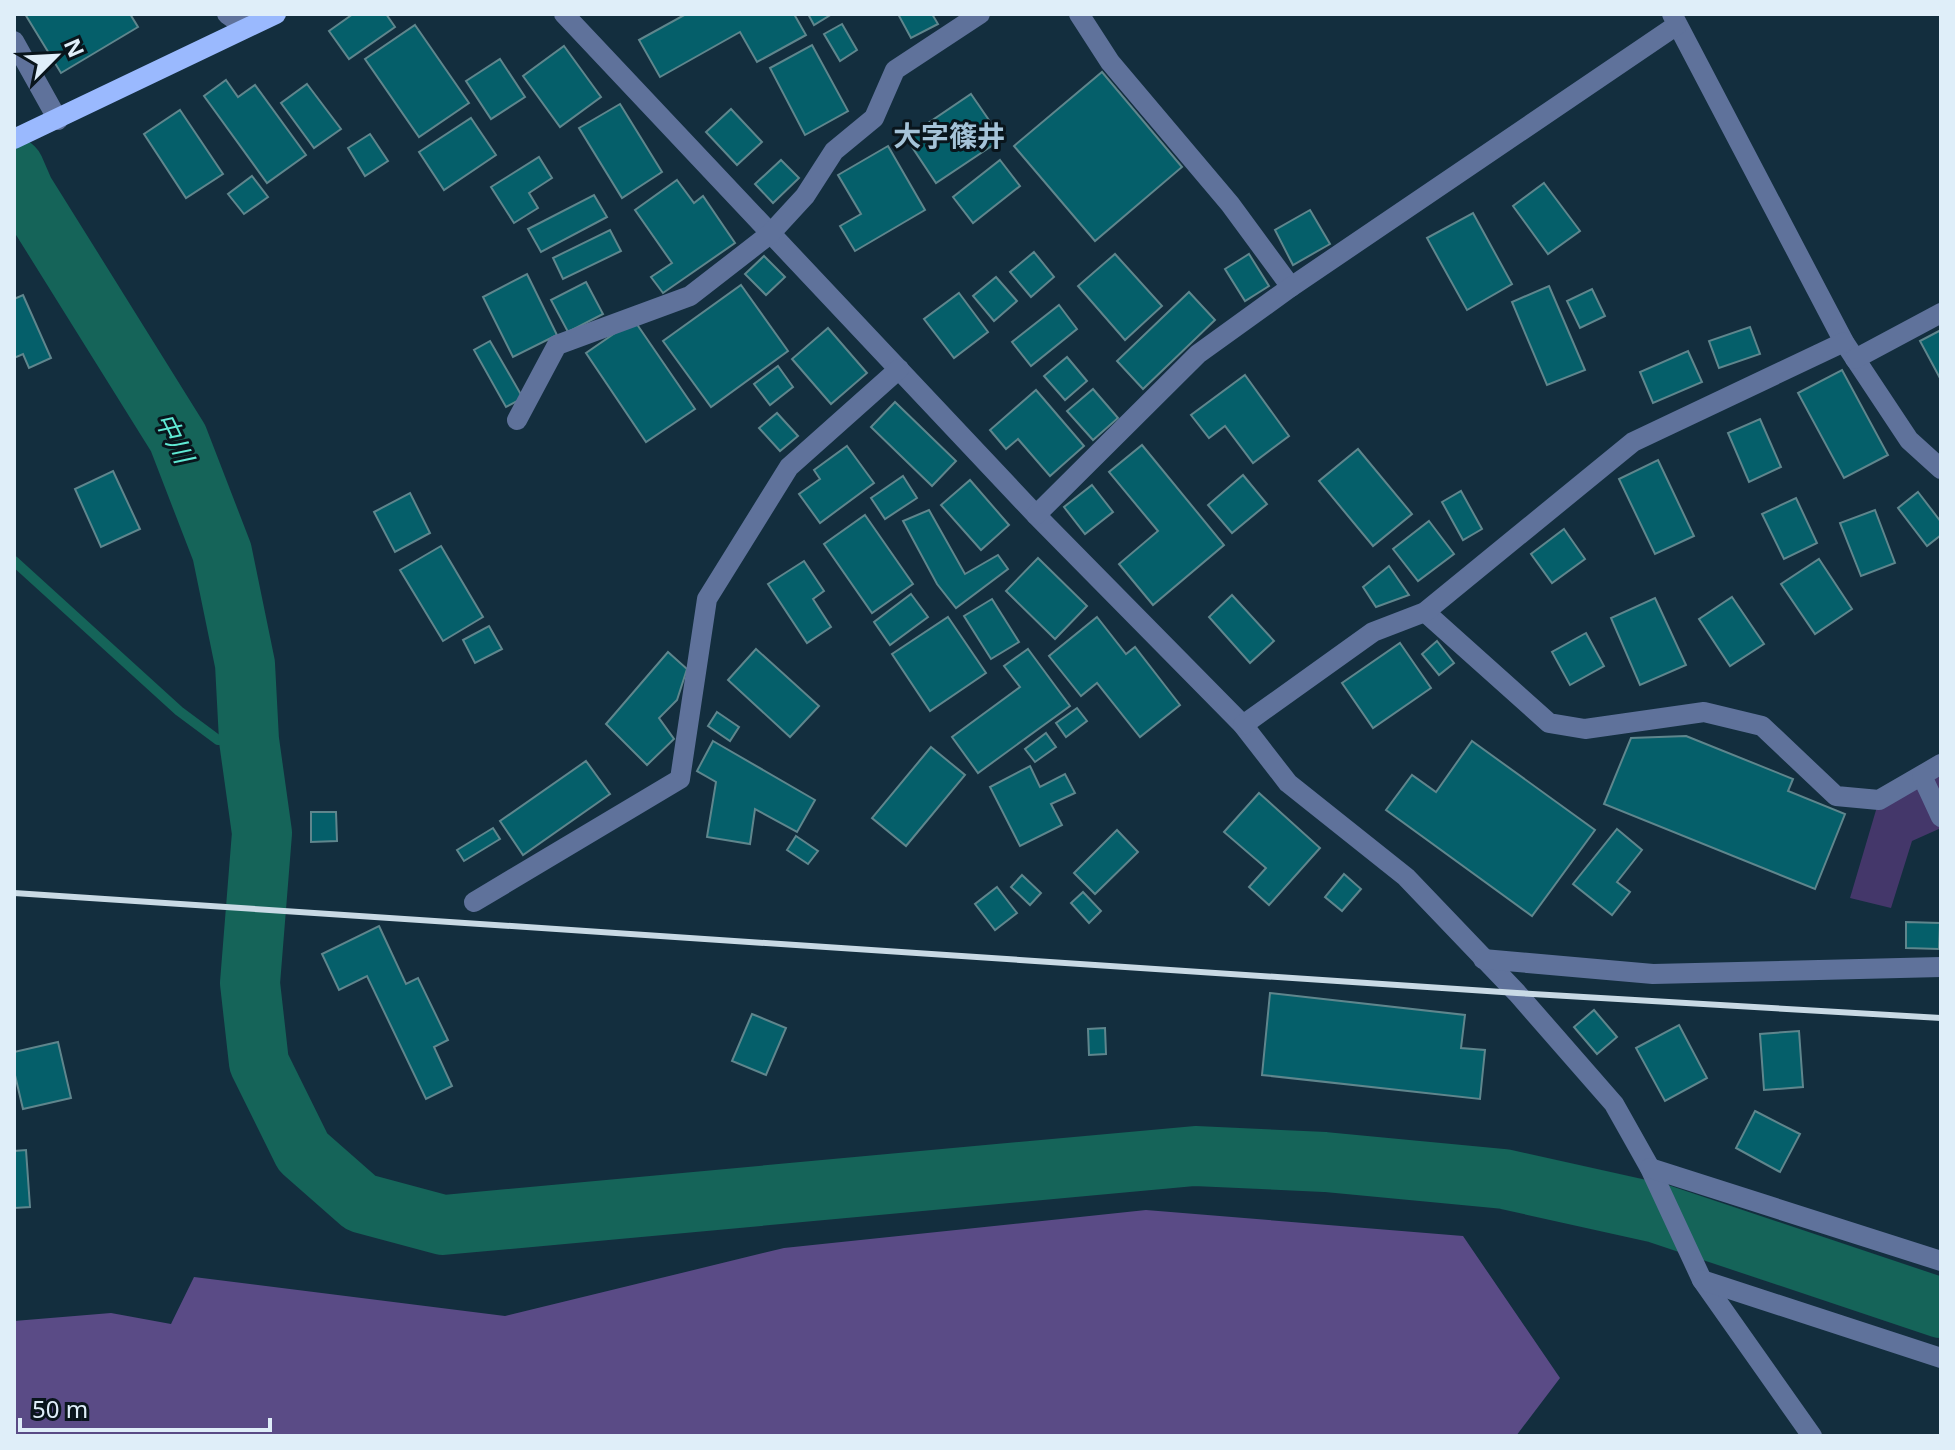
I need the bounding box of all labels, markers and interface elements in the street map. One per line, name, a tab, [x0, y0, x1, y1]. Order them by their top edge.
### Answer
north arrow	[16, 16, 96, 96]
text: N	[58, 33, 93, 62]
district label: 大字篠井	[893, 116, 1005, 154]
water label: 中川	[147, 406, 204, 472]
scale bar	[20, 1382, 270, 1432]
text: 50 m	[32, 1392, 88, 1425]

